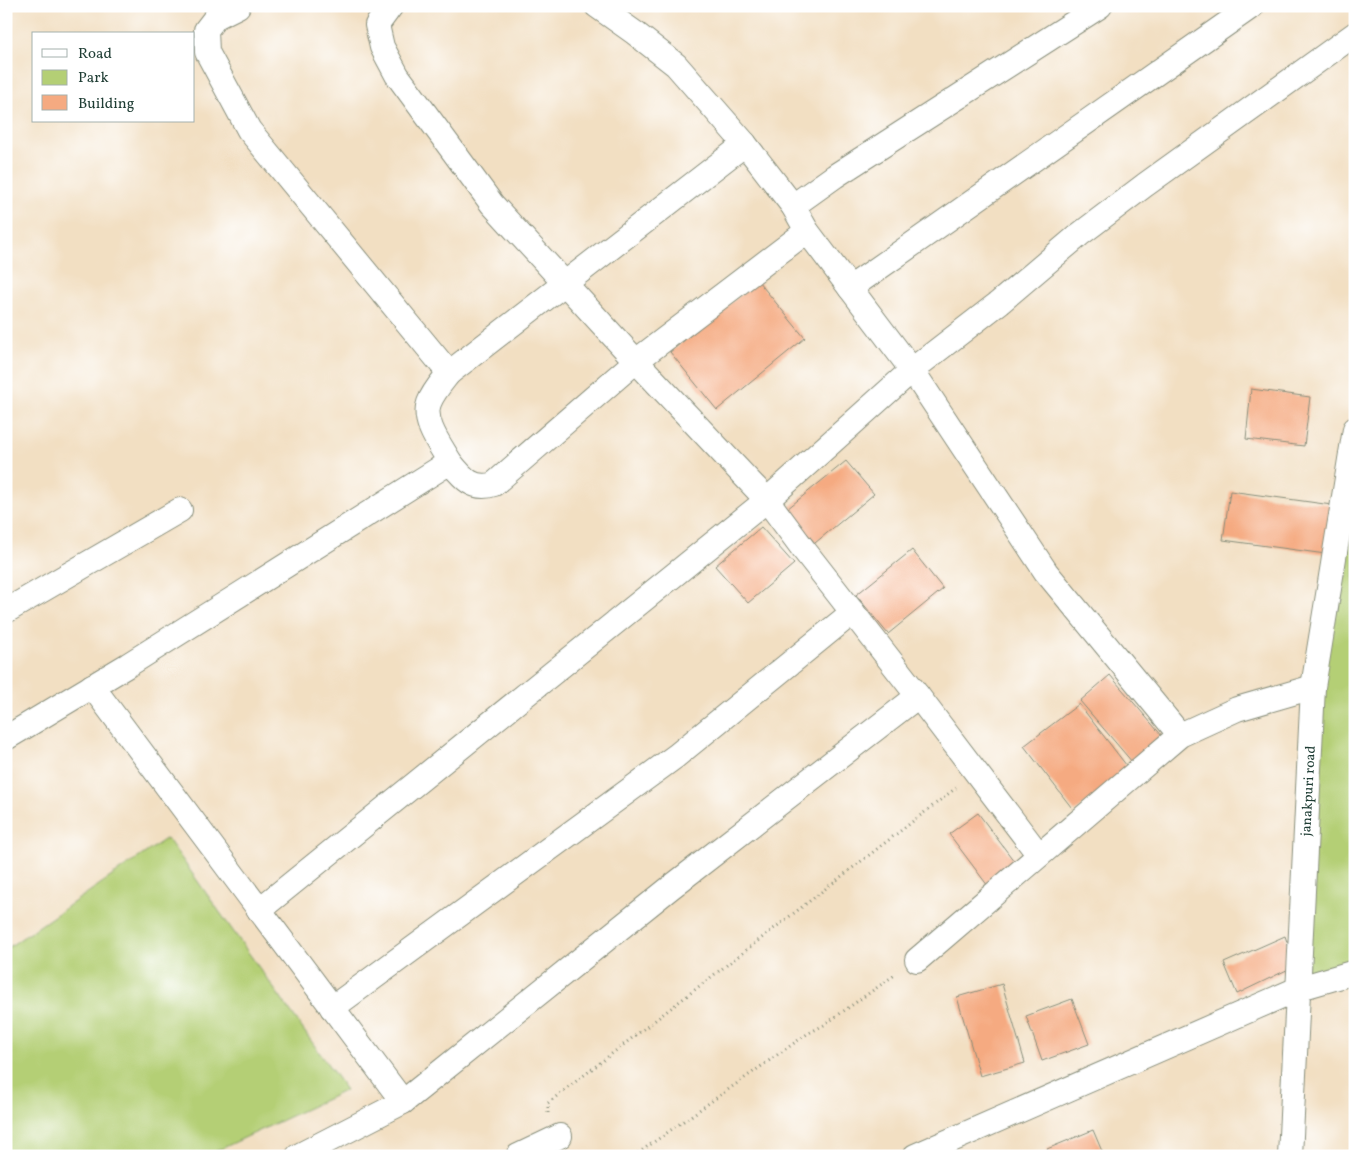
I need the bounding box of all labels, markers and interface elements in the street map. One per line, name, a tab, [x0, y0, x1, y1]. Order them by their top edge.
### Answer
legend	[32, 32, 195, 122]
text: Road	[78, 44, 112, 65]
text: Park	[78, 68, 109, 89]
text: Building	[78, 94, 135, 115]
street label: janakpuri road	[1297, 745, 1321, 837]

